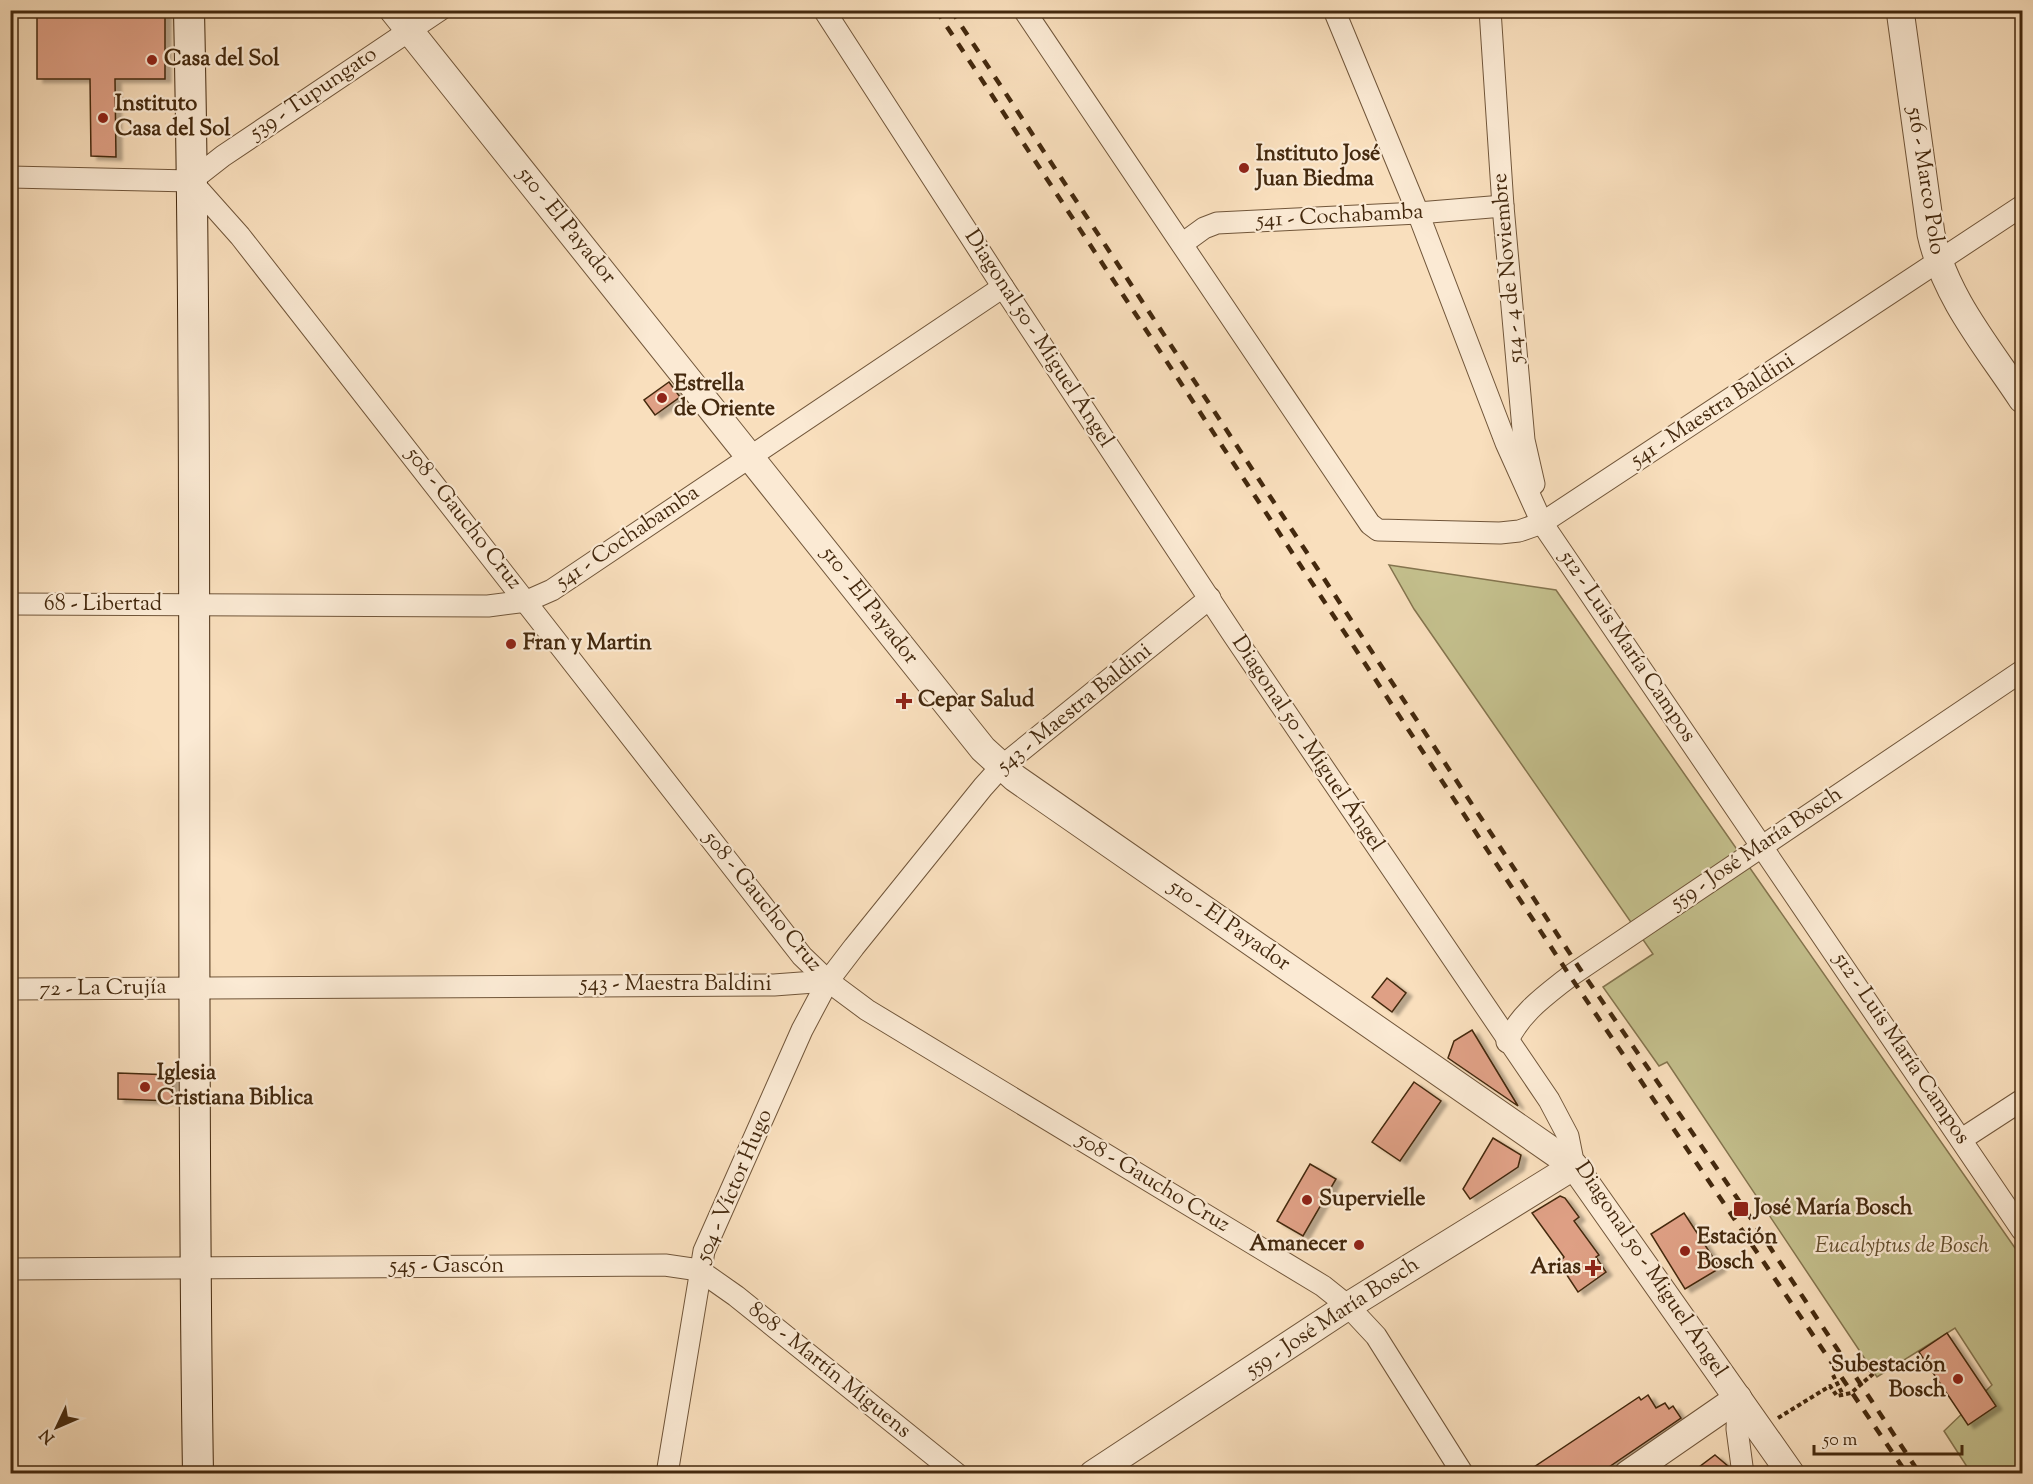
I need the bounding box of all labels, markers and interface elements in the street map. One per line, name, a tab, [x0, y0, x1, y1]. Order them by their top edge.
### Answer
street label: 539 - Tupungato	[242, 39, 384, 150]
place label: Casa del Sol	[164, 44, 280, 76]
marker: Casa del Sol	[145, 53, 159, 67]
place label: Instituto Casa del Sol	[115, 89, 231, 146]
street label: 516 - Marco Polo	[1897, 103, 1952, 257]
marker: Instituto Casa del Sol	[96, 111, 110, 125]
place label: Instituto José Juan Biedma	[1254, 139, 1380, 196]
street label: 510 - El Payador	[507, 159, 623, 291]
marker: Instituto José Juan Biedma	[1237, 161, 1251, 175]
street label: 514 - 4 de Noviembre	[1485, 172, 1533, 366]
street label: 541 - Cochabamba	[1254, 197, 1424, 237]
street label: Diagonal 50 - Miguel Ángel	[955, 223, 1122, 454]
street label: 541 - Maestra Baldini	[1623, 346, 1802, 477]
place label: Estrella de Oriente	[674, 369, 775, 426]
marker: Estrella de Oriente	[655, 391, 669, 405]
street label: 508 - Gaucho Cruz	[396, 439, 529, 597]
street label: 541 - Cochabamba	[548, 478, 706, 599]
street label: 510 - El Payador	[811, 538, 926, 672]
street label: 512 - Luis María Campos	[1550, 543, 1703, 749]
street label: 68 - Libertad	[44, 589, 162, 621]
place label: Fran y Martin	[523, 628, 652, 660]
street label: Diagonal 50 - Miguel Ángel	[1223, 629, 1392, 858]
street label: 543 - Maestra Baldini	[989, 636, 1160, 783]
marker: Fran y Martin	[504, 637, 518, 651]
place label: Cepar Salud	[918, 685, 1035, 717]
marker: Cepar Salud	[895, 692, 913, 710]
street label: 559 - José María Bosch	[1663, 779, 1850, 920]
street label: 508 - Gaucho Cruz	[694, 823, 829, 979]
street label: 510 - El Payador	[1160, 871, 1297, 980]
street label: 512 - Luis María Campos	[1824, 945, 1977, 1151]
street label: 543 - Maestra Baldini	[578, 969, 772, 1001]
street label: 72 - La Crujía	[39, 972, 167, 1006]
place label: Iglesia Cristiana Biblica	[157, 1058, 314, 1115]
marker: Iglesia Cristiana Biblica	[138, 1080, 152, 1094]
street label: 504 - Víctor Hugo	[688, 1104, 782, 1269]
street label: 508 - Gaucho Cruz	[1069, 1124, 1236, 1241]
street label: Diagonal 50 - Miguel Ángel	[1566, 1155, 1735, 1384]
place label: Supervielle	[1319, 1184, 1426, 1216]
marker: Supervielle	[1300, 1193, 1314, 1207]
place label: José María Bosch	[1752, 1193, 1913, 1225]
marker: José María Bosch	[1732, 1200, 1750, 1218]
place label: Estación Bosch	[1697, 1222, 1777, 1279]
place label: Amanecer	[1249, 1229, 1348, 1261]
park label: Eucalyptus de Bosch	[1815, 1231, 1989, 1263]
marker: Amanecer	[1352, 1238, 1366, 1252]
marker: Estación Bosch	[1678, 1244, 1692, 1258]
street label: 559 - José María Bosch	[1238, 1250, 1426, 1387]
street label: 545 - Gascón	[388, 1251, 504, 1283]
place label: Arias	[1530, 1252, 1581, 1284]
marker: Arias	[1586, 1261, 1600, 1275]
street label: 808 - Martín Miguens	[740, 1295, 918, 1447]
place label: Subestación Bosch	[1831, 1350, 1946, 1407]
marker: Subestación Bosch	[1951, 1372, 1965, 1386]
north arrow	[27, 1397, 87, 1457]
scale bar	[1814, 1418, 1962, 1456]
text: N	[35, 1423, 61, 1448]
text: 50 m	[1822, 1428, 1858, 1454]

